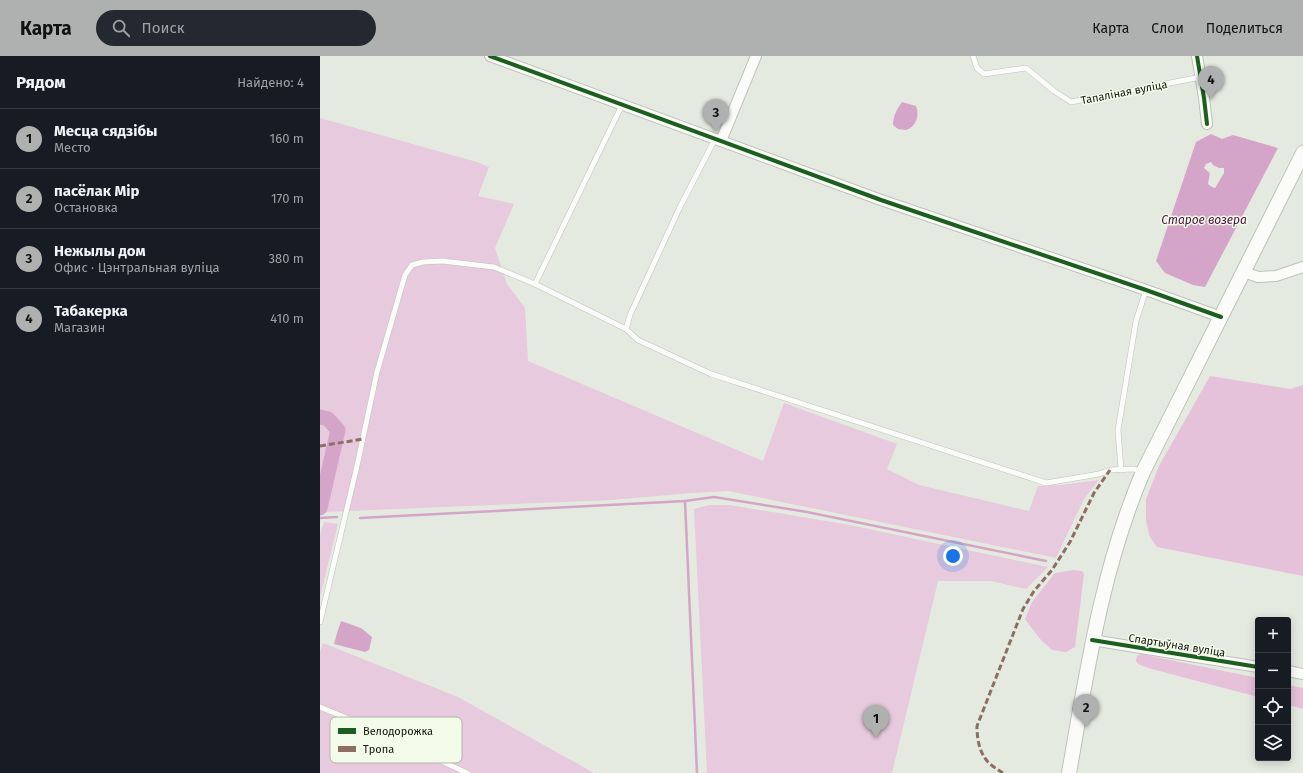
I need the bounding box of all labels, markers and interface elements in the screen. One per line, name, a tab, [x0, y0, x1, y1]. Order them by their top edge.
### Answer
search box	[96, 10, 376, 46]
text: Карта	[20, 17, 72, 40]
icon: search	[110, 17, 132, 39]
text: Поиск	[142, 19, 184, 37]
text: Карта	[1092, 20, 1129, 37]
text: Слои	[1151, 20, 1184, 37]
text: Поделиться	[1206, 20, 1283, 37]
pin: 4	[1198, 66, 1224, 99]
text: Рядом	[16, 72, 66, 93]
text: Найдено: 4	[237, 75, 304, 90]
street label: Тапаліная вуліца	[1080, 78, 1168, 107]
pin: 3	[703, 99, 729, 132]
text: Месца сядзібы	[54, 122, 158, 140]
text: 1	[26, 131, 32, 146]
text: 160 m	[270, 131, 304, 146]
text: Место	[54, 140, 91, 155]
text: пасёлак Мір	[54, 182, 140, 200]
text: 2	[26, 191, 32, 206]
text: 170 m	[271, 191, 304, 206]
text: Остановка	[54, 200, 118, 215]
water label: Старое возера	[1161, 213, 1247, 227]
text: Нежылы дом	[54, 242, 146, 260]
text: 3	[26, 251, 32, 266]
text: 380 m	[269, 251, 304, 266]
text: Офис · Цэнтральная вуліца	[54, 260, 220, 275]
text: Табакерка	[54, 302, 128, 320]
text: 4	[25, 311, 33, 326]
text: 410 m	[270, 311, 304, 326]
text: Магазин	[54, 320, 105, 335]
your location	[943, 546, 963, 566]
map controls	[1255, 617, 1291, 761]
button: +	[1255, 617, 1291, 653]
street label: Спартыўная вуліца	[1128, 631, 1226, 660]
button: −	[1255, 653, 1291, 689]
button: locate	[1255, 689, 1291, 725]
pin: 2	[1073, 694, 1099, 727]
pin: 1	[863, 705, 889, 738]
legend	[330, 717, 462, 763]
text: Велодорожка	[363, 725, 433, 738]
button: layers	[1255, 725, 1291, 761]
text: Тропа	[363, 743, 394, 756]

